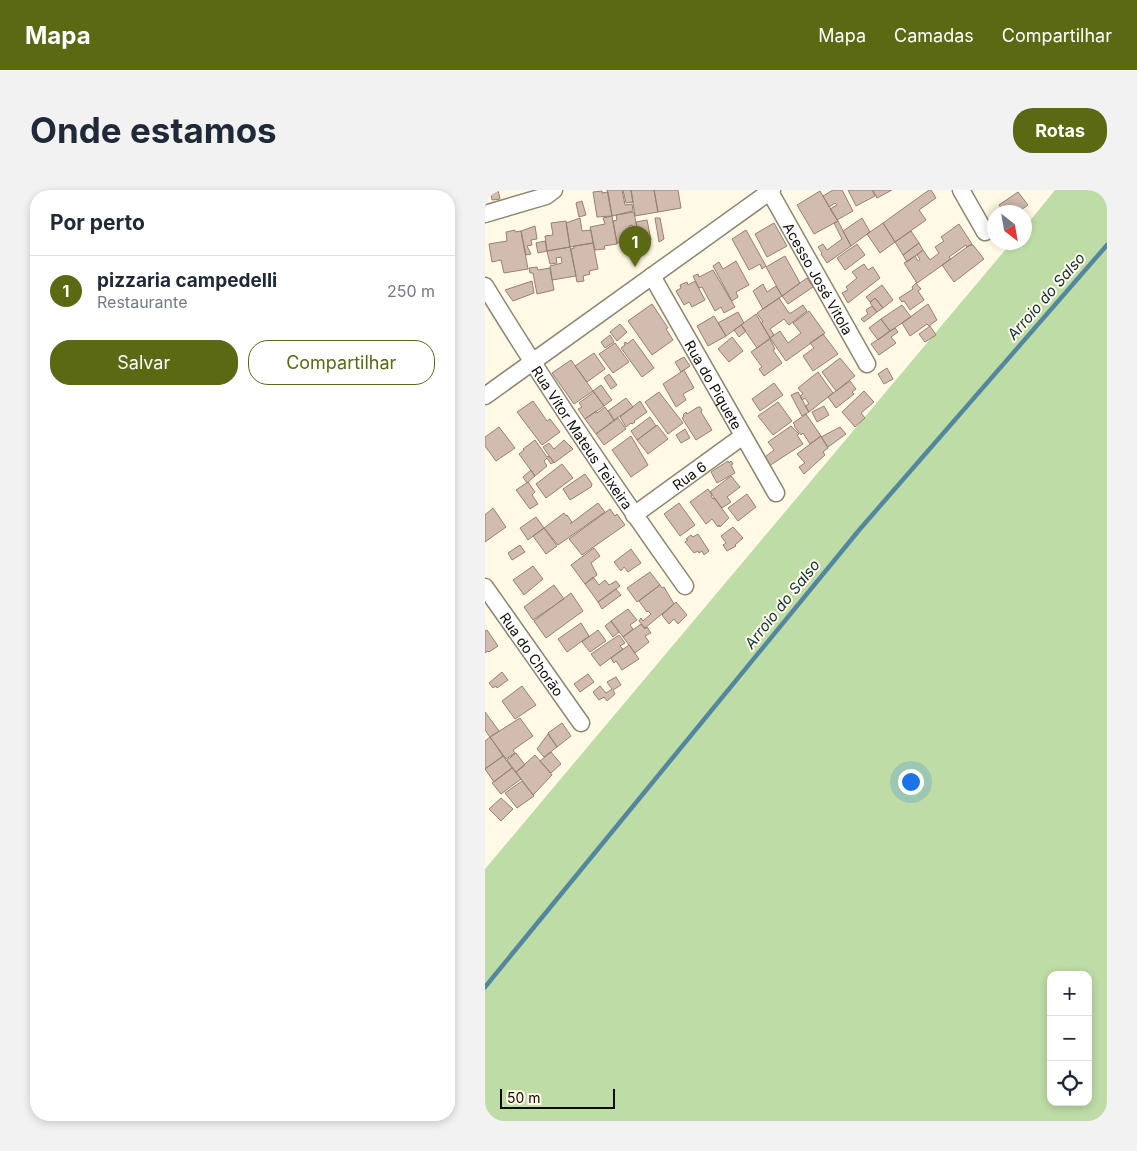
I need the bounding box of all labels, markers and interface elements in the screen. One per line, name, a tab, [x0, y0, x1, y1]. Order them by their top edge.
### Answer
text: Mapa	[25, 21, 91, 50]
text: Mapa	[818, 25, 866, 46]
text: Camadas	[894, 25, 974, 46]
text: Compartilhar	[1002, 25, 1112, 46]
button: Rotas	[1013, 108, 1107, 153]
text: Onde estamos	[30, 109, 277, 151]
north arrow	[987, 205, 1032, 250]
text: Por perto	[50, 210, 145, 235]
street label: Acesso José Vitola	[780, 219, 857, 337]
pin: 1	[619, 226, 651, 267]
water label: Arroio do Salso	[1002, 249, 1089, 344]
text: pizzaria campedelli	[97, 269, 277, 292]
text: 1	[63, 281, 69, 301]
text: 250 m	[387, 281, 435, 301]
text: Restaurante	[97, 292, 187, 312]
street label: Rua do Piquete	[682, 337, 746, 432]
button: Salvar	[50, 340, 238, 385]
button: Compartilhar	[248, 340, 435, 385]
street label: Rua Vítor Mateus Teixeira	[529, 362, 637, 512]
street label: Rua 6	[669, 457, 709, 493]
water label: Arroio do Salso	[740, 556, 824, 653]
street label: Rua do Chorão	[497, 609, 568, 699]
your location	[898, 769, 924, 795]
map controls	[1047, 971, 1092, 1106]
button: +	[1047, 971, 1092, 1016]
button: −	[1047, 1016, 1092, 1061]
button: locate	[1047, 1061, 1092, 1106]
scale bar	[500, 1086, 615, 1109]
text: 50 m	[507, 1089, 541, 1106]

